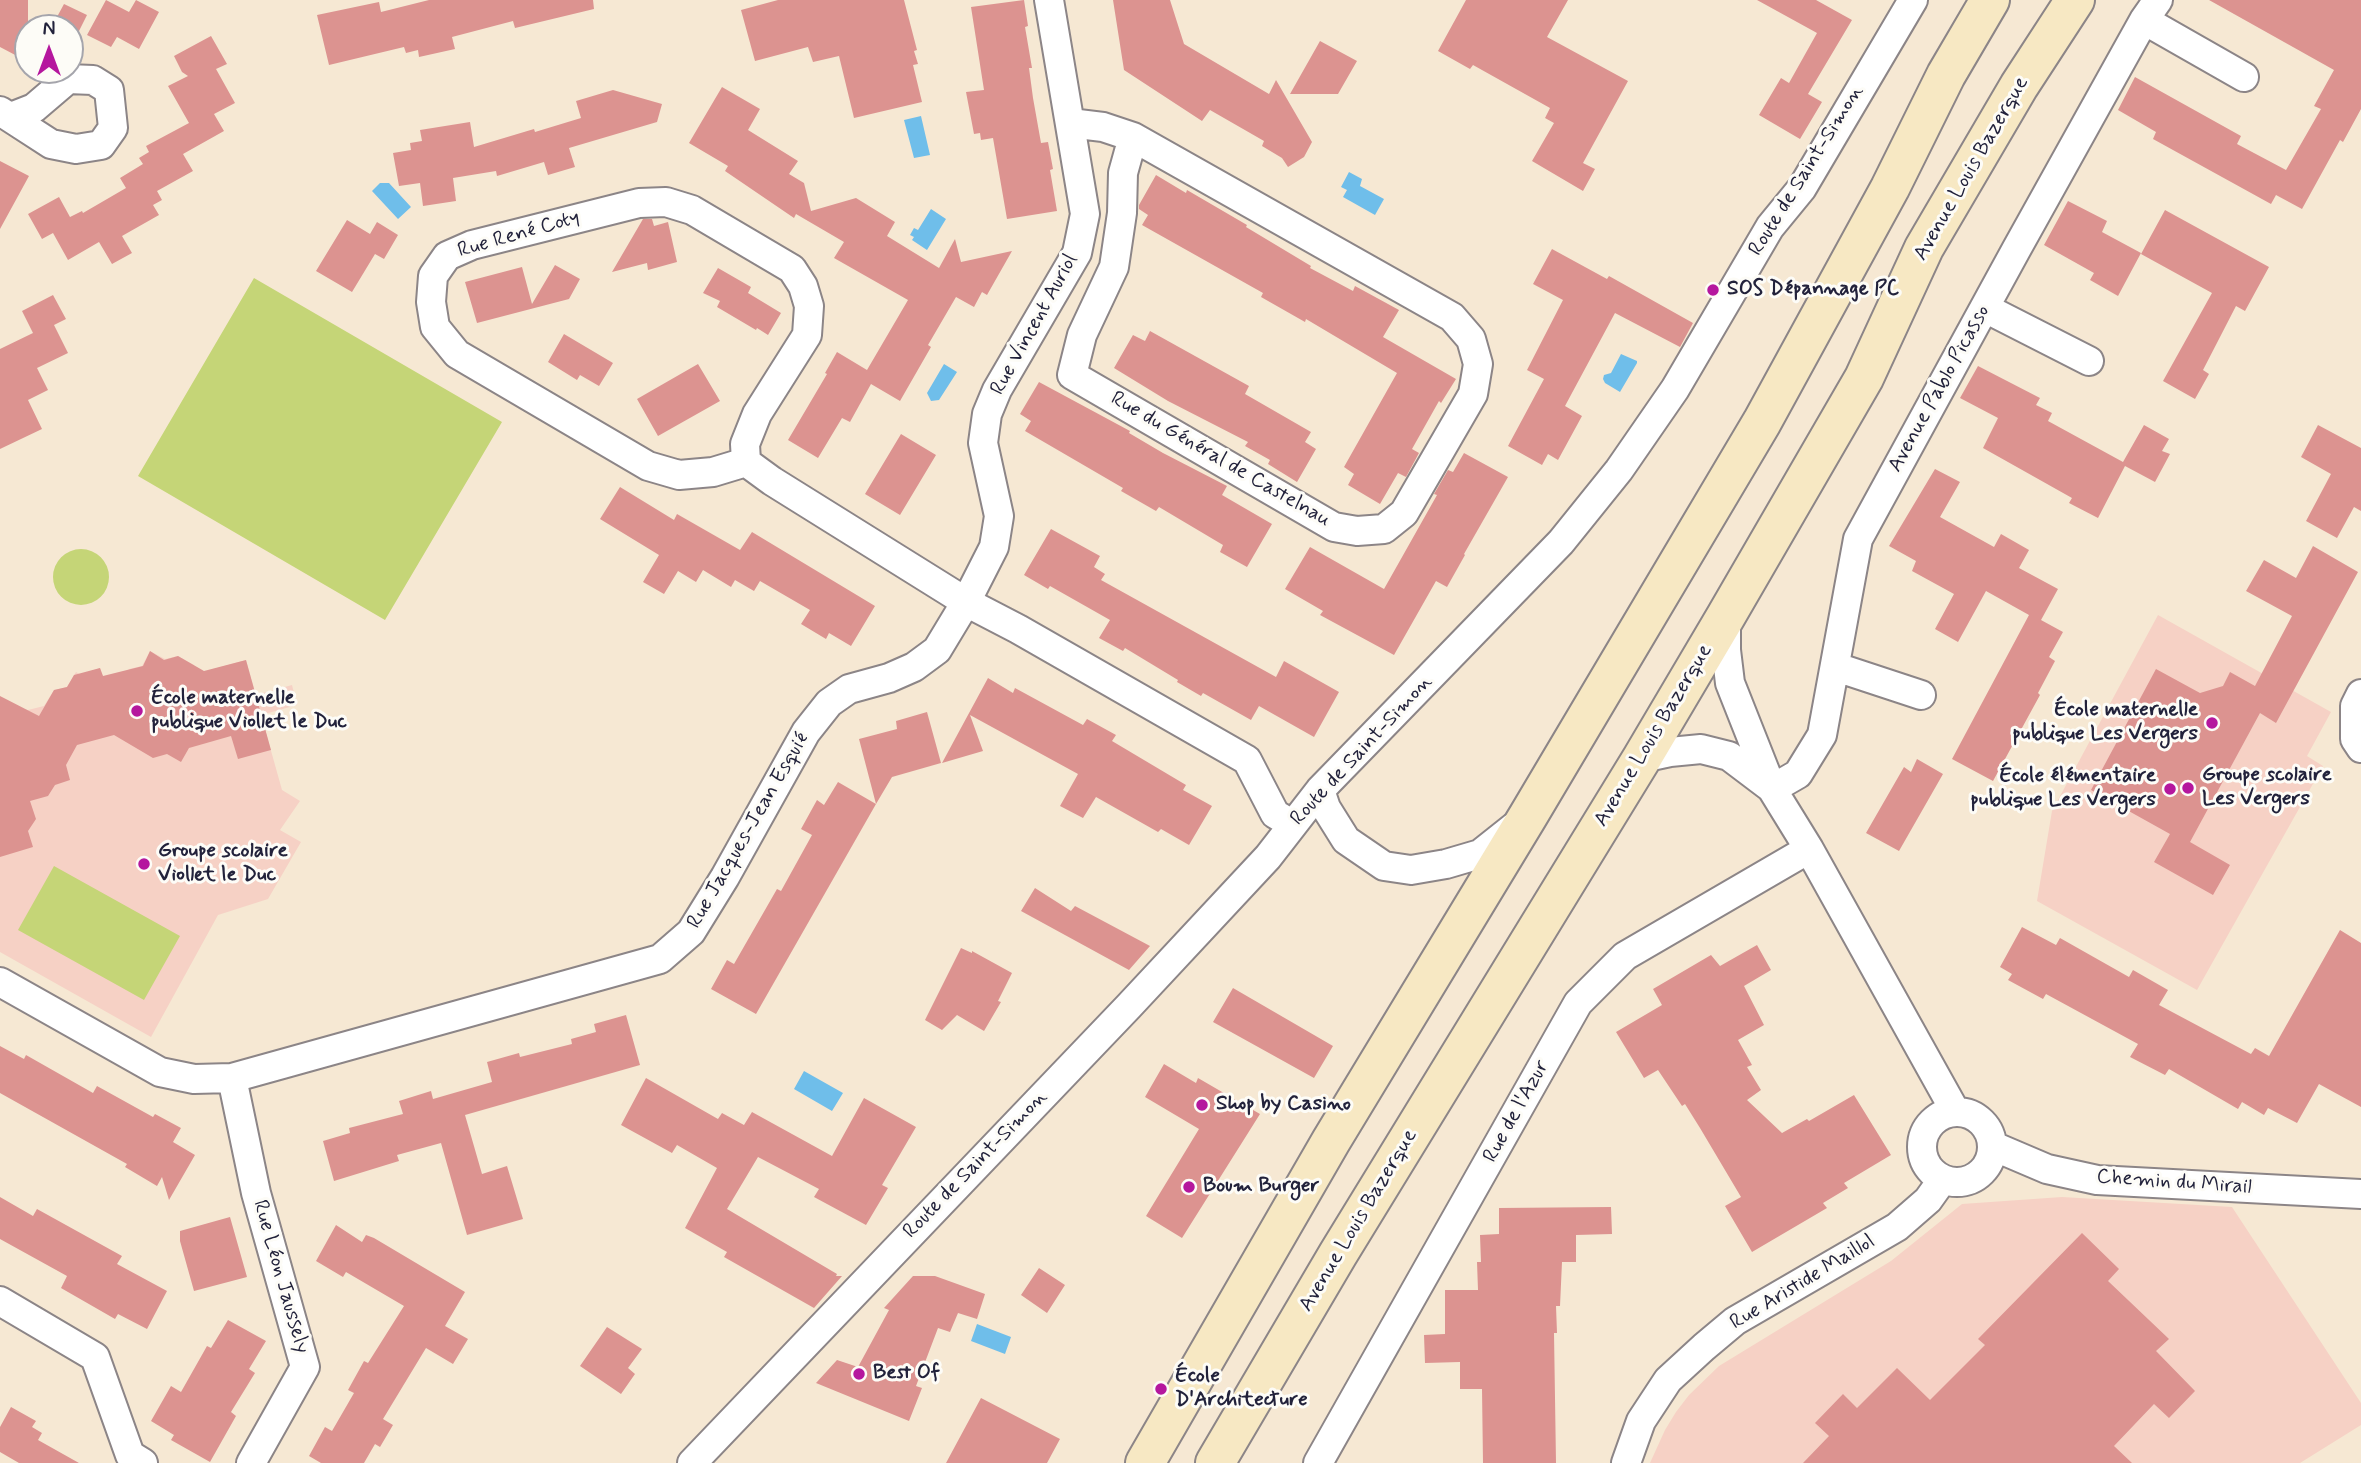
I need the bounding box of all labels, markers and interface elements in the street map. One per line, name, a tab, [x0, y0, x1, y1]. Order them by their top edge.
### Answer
north arrow	[14, 14, 84, 84]
text: N	[43, 17, 55, 42]
street label: Avenue Louis Bazerque	[1909, 72, 2035, 266]
street label: Route de Saint-Simon	[1744, 81, 1870, 261]
street label: Rue René Coty	[455, 206, 583, 264]
street label: Rue Vincent Auriol	[986, 250, 1084, 400]
place label: SOS Dépannage PC	[1727, 277, 1899, 303]
marker: SOS Dépannage PC	[1705, 282, 1721, 298]
street label: Avenue Pablo Picasso	[1884, 301, 1996, 477]
street label: Rue du Général de Castelnau	[1106, 387, 1334, 533]
street label: Avenue Louis Bazerque	[1590, 640, 1718, 832]
street label: Route de Saint-Simon	[1286, 670, 1438, 832]
place label: École maternelle publique Viollet le Duc	[151, 686, 347, 736]
place label: École maternelle publique Les Vergers	[2012, 698, 2198, 748]
marker: École maternelle publique Viollet le Duc	[129, 703, 145, 719]
marker: École maternelle publique Les Vergers	[2204, 715, 2220, 731]
street label: Rue Jacques-Jean Esquié	[682, 728, 816, 934]
place label: Groupe scolaire Les Vergers	[2202, 763, 2332, 813]
place label: École élémentaire publique Les Vergers	[1970, 764, 2156, 814]
marker: Groupe scolaire Les Vergers	[2180, 780, 2196, 796]
marker: École élémentaire publique Les Vergers	[2162, 781, 2178, 797]
place label: Groupe scolaire Viollet le Duc	[158, 839, 288, 889]
marker: Groupe scolaire Viollet le Duc	[136, 856, 152, 872]
street label: Rue de l'Azur	[1479, 1056, 1555, 1168]
street label: Route de Saint-Simon	[899, 1085, 1053, 1245]
place label: Shop by Casino	[1216, 1092, 1351, 1118]
marker: Shop by Casino	[1194, 1097, 1210, 1113]
street label: Avenue Louis Bazerque	[1295, 1125, 1423, 1317]
street label: Chemin du Mirail	[2096, 1165, 2252, 1201]
place label: Boum Burger	[1203, 1174, 1319, 1200]
marker: Boum Burger	[1181, 1179, 1197, 1195]
street label: Rue Léon Jaussely	[246, 1197, 314, 1357]
street label: Rue Aristide Maillol	[1726, 1230, 1880, 1336]
place label: Best Of	[873, 1361, 940, 1387]
place label: École D'Architecture	[1175, 1364, 1308, 1414]
marker: Best Of	[851, 1366, 867, 1382]
marker: École D'Architecture	[1153, 1381, 1169, 1397]

